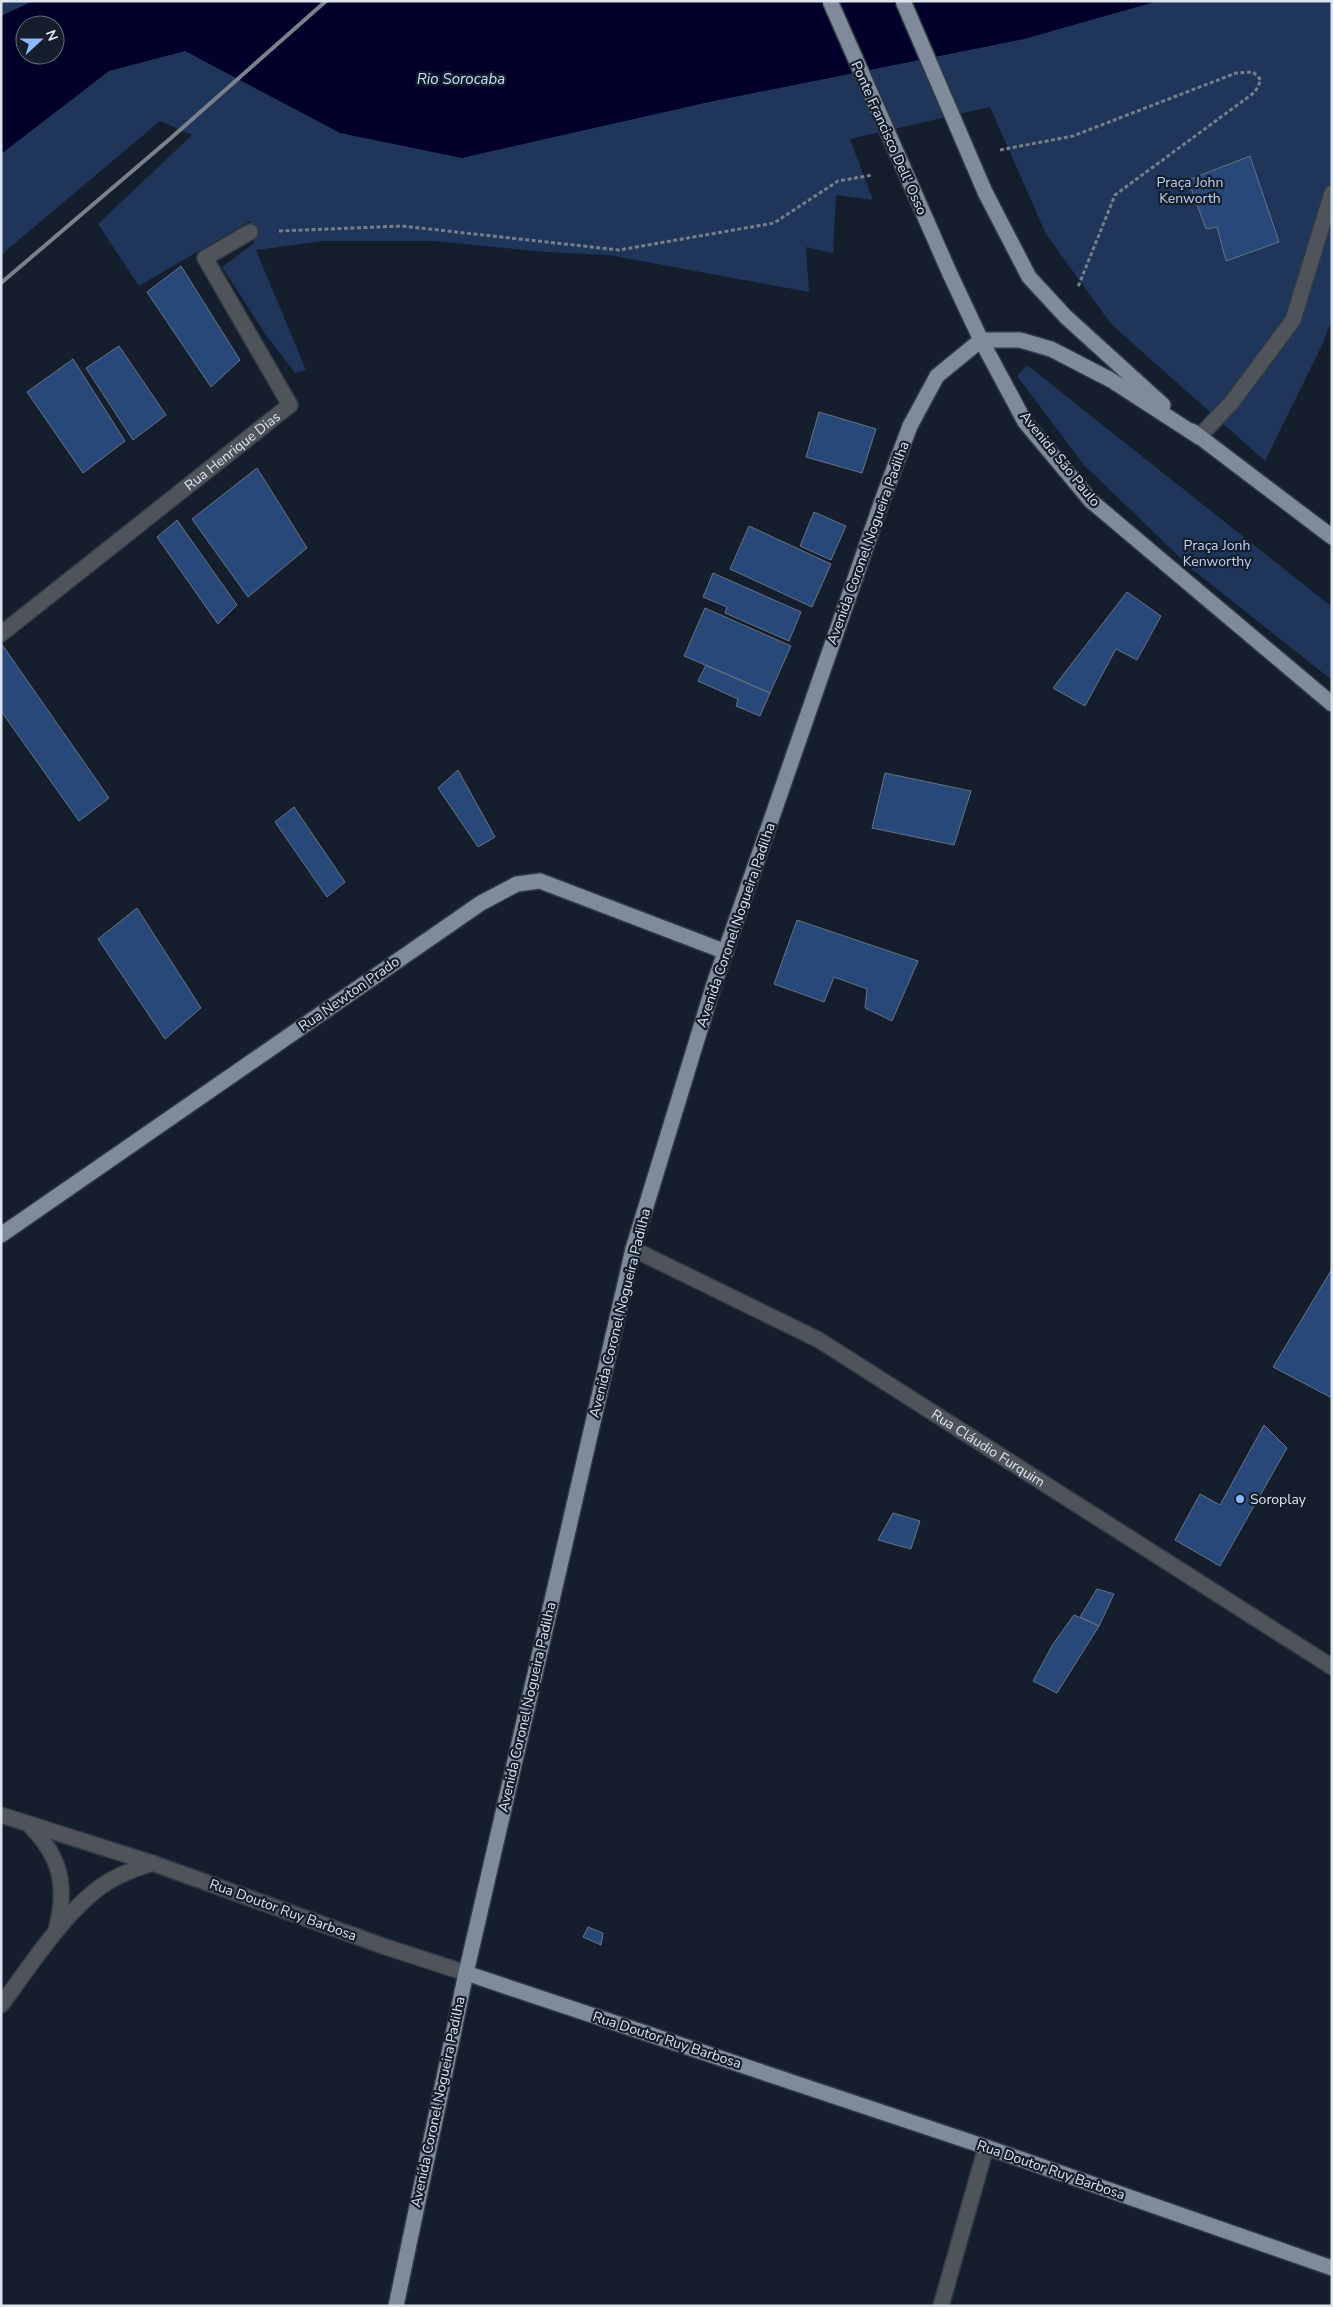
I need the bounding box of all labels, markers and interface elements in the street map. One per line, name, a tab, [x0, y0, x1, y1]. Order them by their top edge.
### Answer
north arrow	[15, 15, 65, 65]
text: N	[41, 27, 62, 44]
street label: Ponte Francisco Dell' Osso	[846, 58, 932, 218]
water label: Rio Sorocaba	[417, 69, 505, 89]
park label: Praça John Kenworth	[1157, 173, 1223, 208]
street label: Rua Henrique Dias	[180, 407, 284, 495]
street label: Avenida São Paulo	[1016, 407, 1105, 511]
street label: Avenida Coronel Nogueira Padilha	[822, 439, 914, 647]
park label: Praça Jonh Kenworthy	[1183, 536, 1252, 571]
street label: Avenida Coronel Nogueira Padilha	[692, 820, 780, 1030]
street label: Rua Newton Prado	[295, 952, 403, 1036]
street label: Avenida Coronel Nogueira Padilha	[585, 1206, 655, 1420]
street label: Rua Cláudio Furquim	[928, 1405, 1049, 1491]
place label: Soroplay	[1250, 1490, 1307, 1509]
marker: Soroplay	[1234, 1493, 1246, 1505]
street label: Avenida Coronel Nogueira Padilha	[494, 1600, 560, 1814]
street label: Rua Doutor Ruy Barbosa	[207, 1874, 359, 1946]
street label: Avenida Coronel Nogueira Padilha	[406, 1995, 470, 2209]
street label: Rua Doutor Ruy Barbosa	[590, 2007, 744, 2073]
street label: Rua Doutor Ruy Barbosa	[974, 2136, 1128, 2204]

